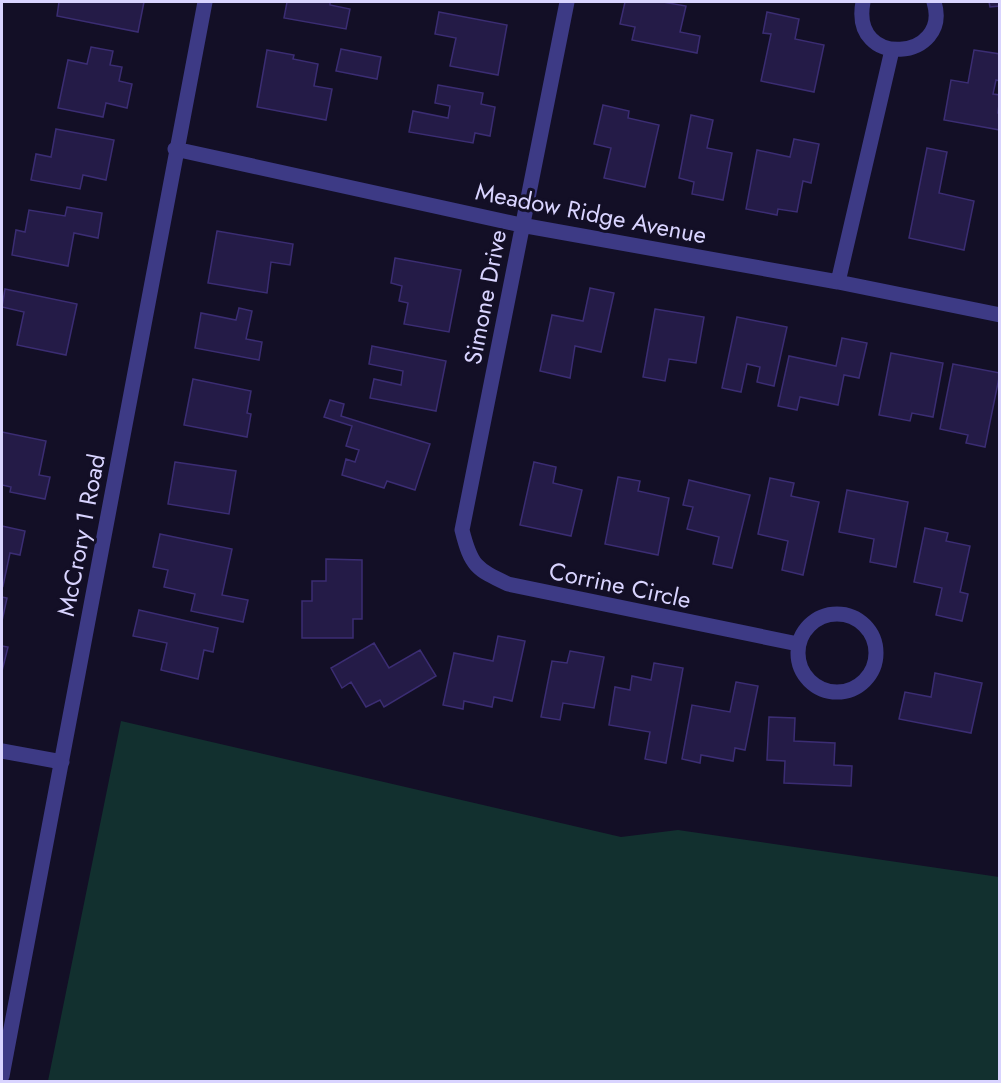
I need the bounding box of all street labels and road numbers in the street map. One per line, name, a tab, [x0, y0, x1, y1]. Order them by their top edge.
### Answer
street label: Meadow Ridge Avenue	[472, 173, 710, 253]
street label: Simone Drive	[455, 227, 515, 367]
street label: McCrory 1 Road	[48, 451, 114, 619]
street label: Corrine Circle	[546, 553, 694, 617]

